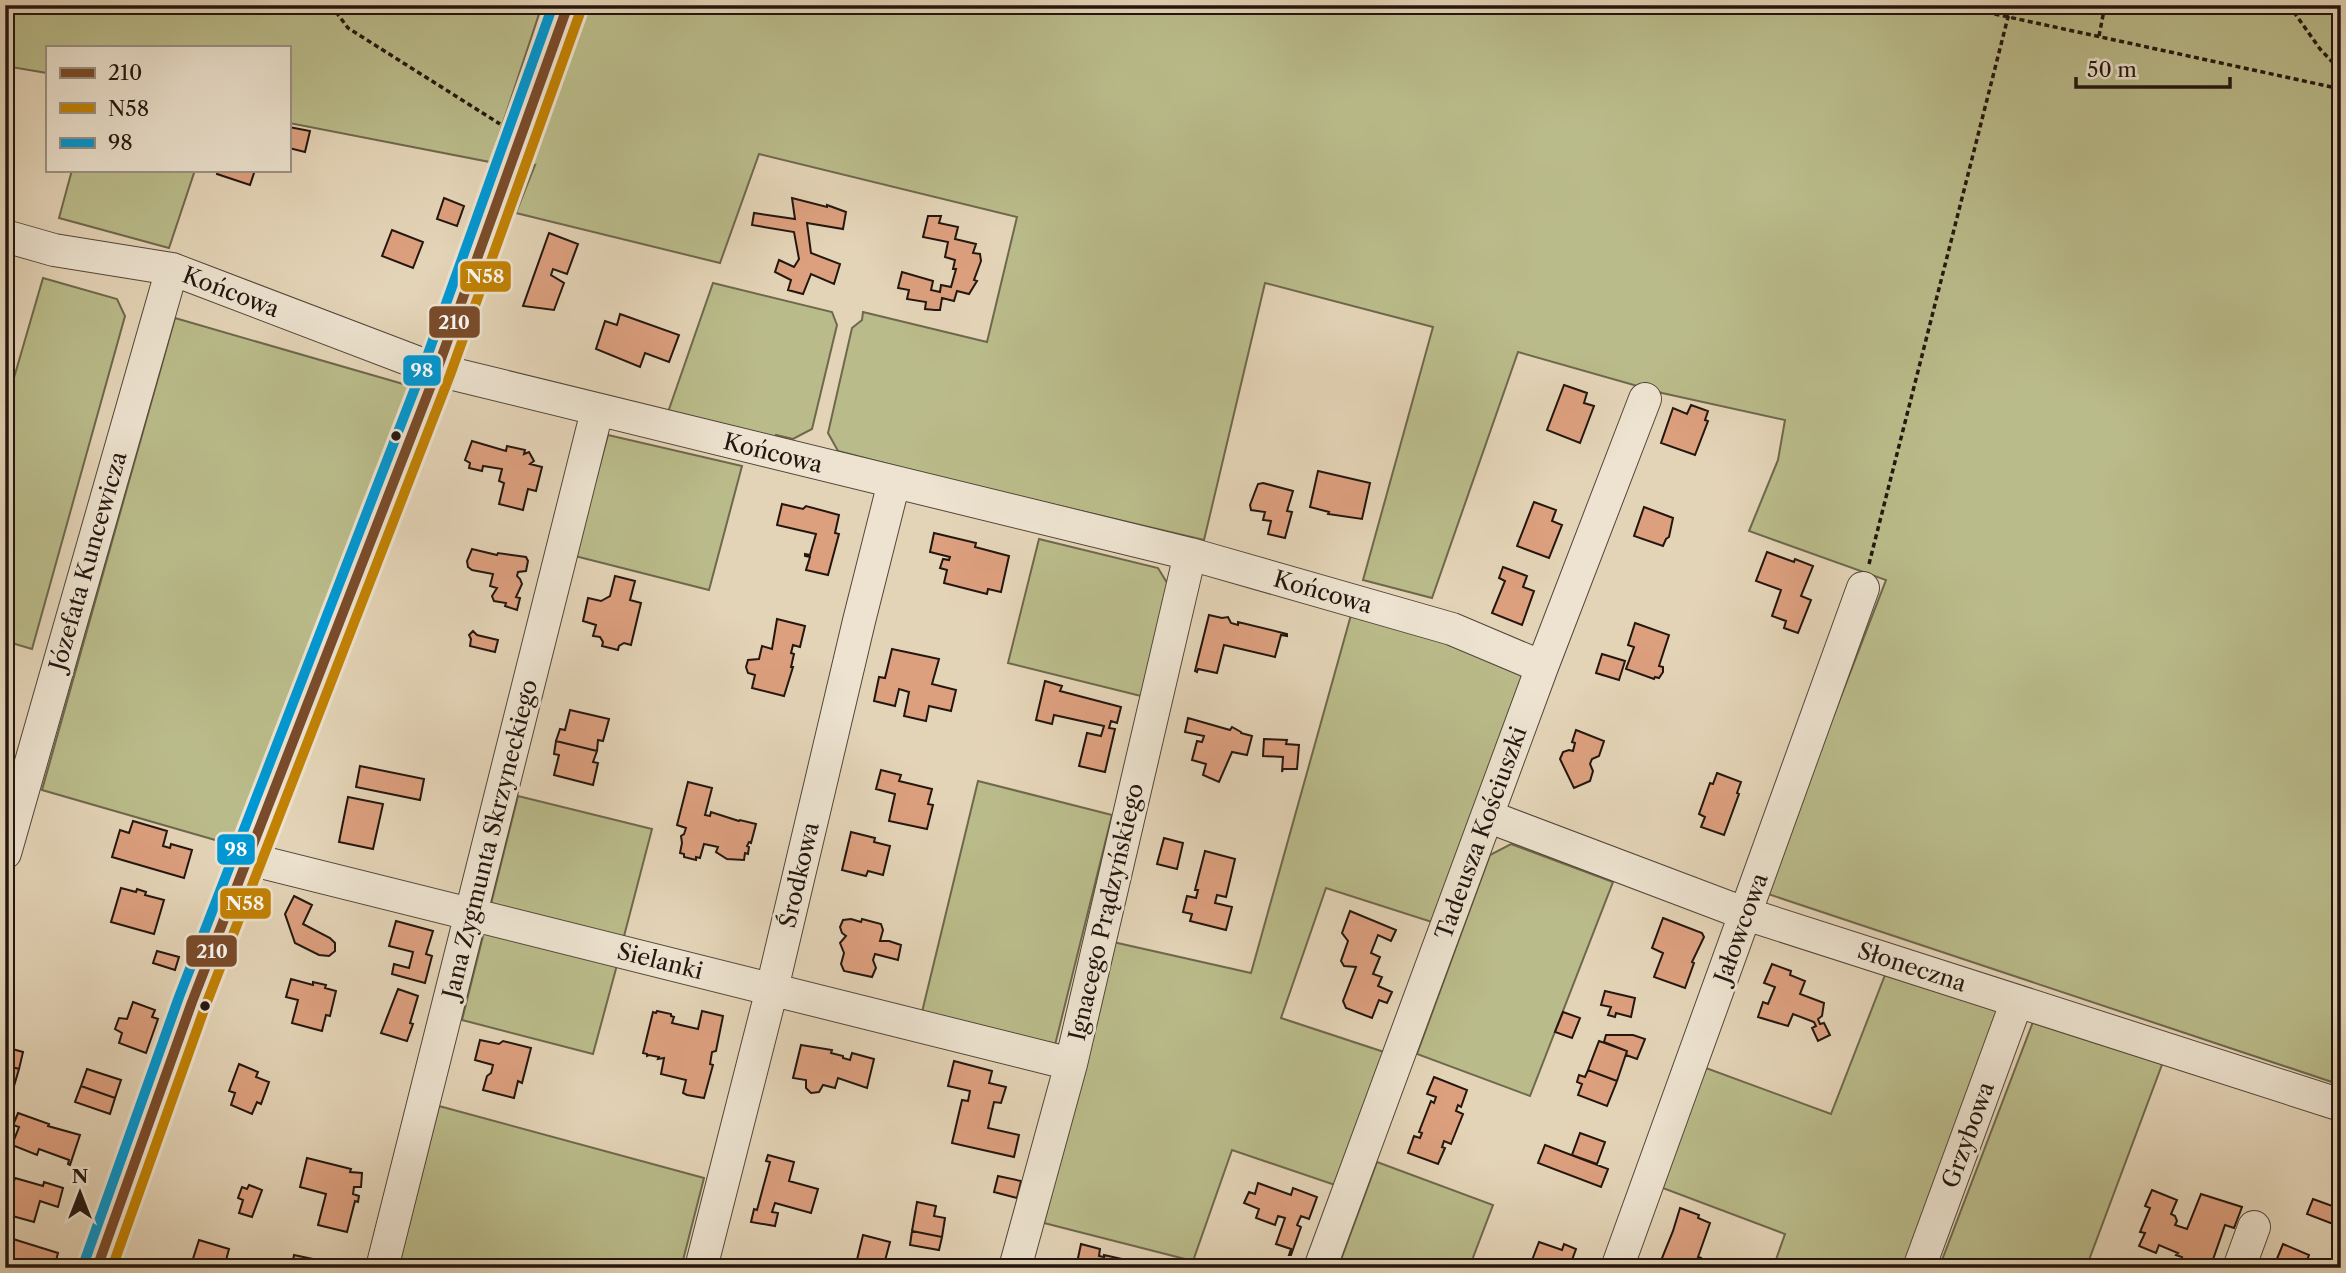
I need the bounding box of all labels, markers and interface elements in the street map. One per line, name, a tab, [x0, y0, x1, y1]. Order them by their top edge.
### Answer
legend	[46, 46, 290, 172]
scale bar	[2076, 46, 2230, 90]
text: 50 m	[2087, 57, 2137, 82]
text: 210	[108, 60, 142, 85]
text: N58	[108, 96, 149, 121]
text: 98	[108, 130, 133, 155]
line badge: N58	[459, 260, 512, 293]
street label: Końcowa	[179, 261, 284, 324]
text: N58	[466, 265, 504, 288]
line badge: 210	[428, 305, 481, 339]
text: 210	[438, 311, 470, 334]
line badge: 98	[402, 354, 442, 387]
text: 98	[410, 359, 434, 382]
street label: Końcowa	[720, 427, 826, 479]
unlabelled marker	[389, 429, 403, 443]
street label: Józefata Kuncewicza	[43, 448, 133, 676]
street label: Końcowa	[1270, 565, 1376, 620]
street label: Jana Zygmunta Skrzyneckiego	[436, 677, 543, 1004]
street label: Tadeusza Kościuszki	[1429, 723, 1533, 943]
street label: Ignacego Prądzyńskiego	[1063, 781, 1149, 1043]
street label: Środkowa	[773, 819, 825, 931]
line badge: 98	[216, 833, 256, 866]
text: 98	[224, 838, 248, 861]
street label: Jałowcowa	[1707, 868, 1774, 990]
line badge: N58	[219, 887, 272, 920]
text: N58	[226, 892, 264, 915]
line badge: 210	[185, 934, 238, 968]
street label: Słoneczna	[1854, 936, 1971, 998]
street label: Sielanki	[614, 937, 706, 985]
text: 210	[196, 940, 228, 963]
unlabelled marker	[198, 999, 212, 1013]
street label: Grzybowa	[1936, 1077, 2000, 1192]
north arrow	[46, 1158, 116, 1228]
text: N	[72, 1165, 88, 1188]

